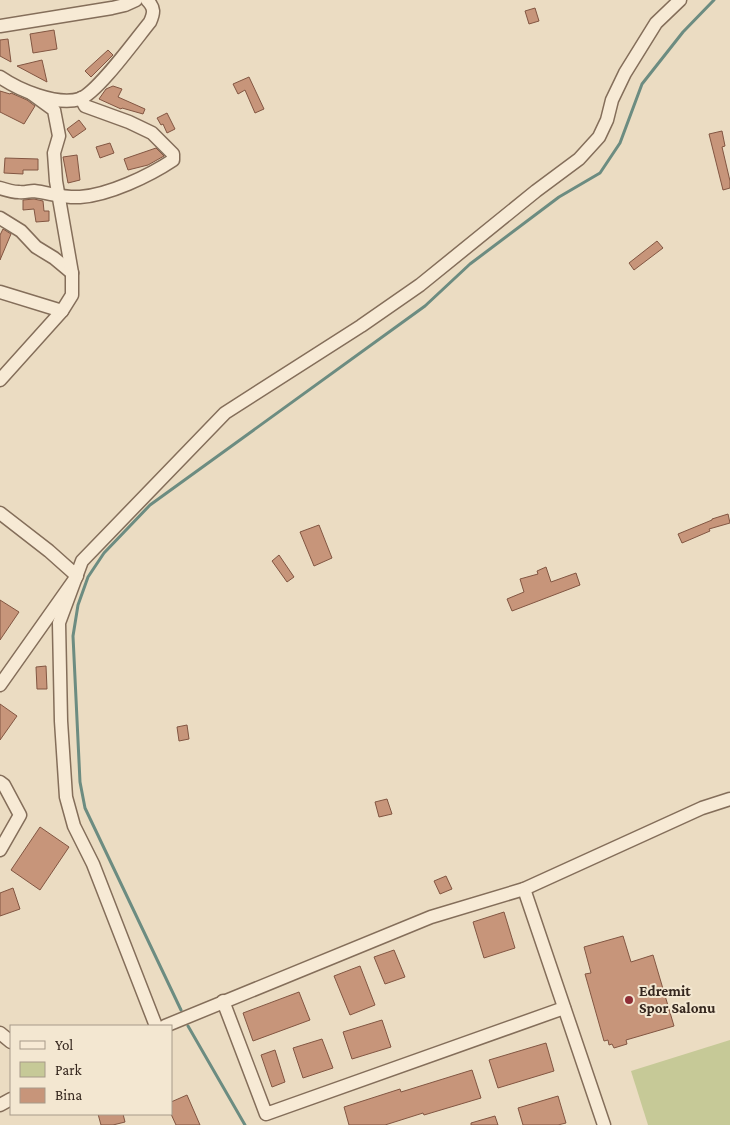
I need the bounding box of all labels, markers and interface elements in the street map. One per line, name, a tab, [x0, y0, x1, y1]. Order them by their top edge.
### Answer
place label: Edremit Spor Salonu	[639, 983, 716, 1016]
marker: Edremit Spor Salonu	[623, 994, 635, 1006]
legend	[10, 1025, 172, 1115]
text: Yol	[55, 1037, 73, 1053]
text: Park	[55, 1062, 82, 1078]
text: Bina	[55, 1087, 82, 1103]

